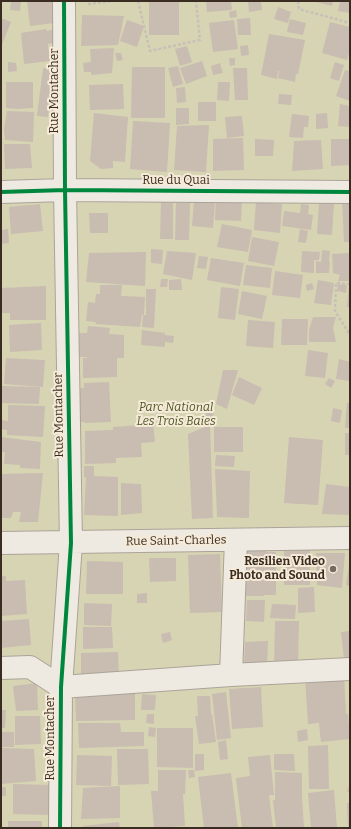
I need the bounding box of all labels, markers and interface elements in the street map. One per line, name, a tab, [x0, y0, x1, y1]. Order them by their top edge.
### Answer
street label: Rue Montacher	[48, 48, 62, 134]
street label: Rue du Quai	[142, 174, 210, 188]
street label: Rue Montacher	[51, 372, 67, 458]
park label: Parc National Les Trois Baies	[136, 401, 216, 429]
street label: Rue Saint-Charles	[125, 533, 227, 549]
place label: Resilien Video Photo and Sound	[229, 555, 325, 583]
marker: Resilien Video Photo and Sound	[328, 564, 338, 574]
street label: Rue Montacher	[44, 695, 58, 781]

